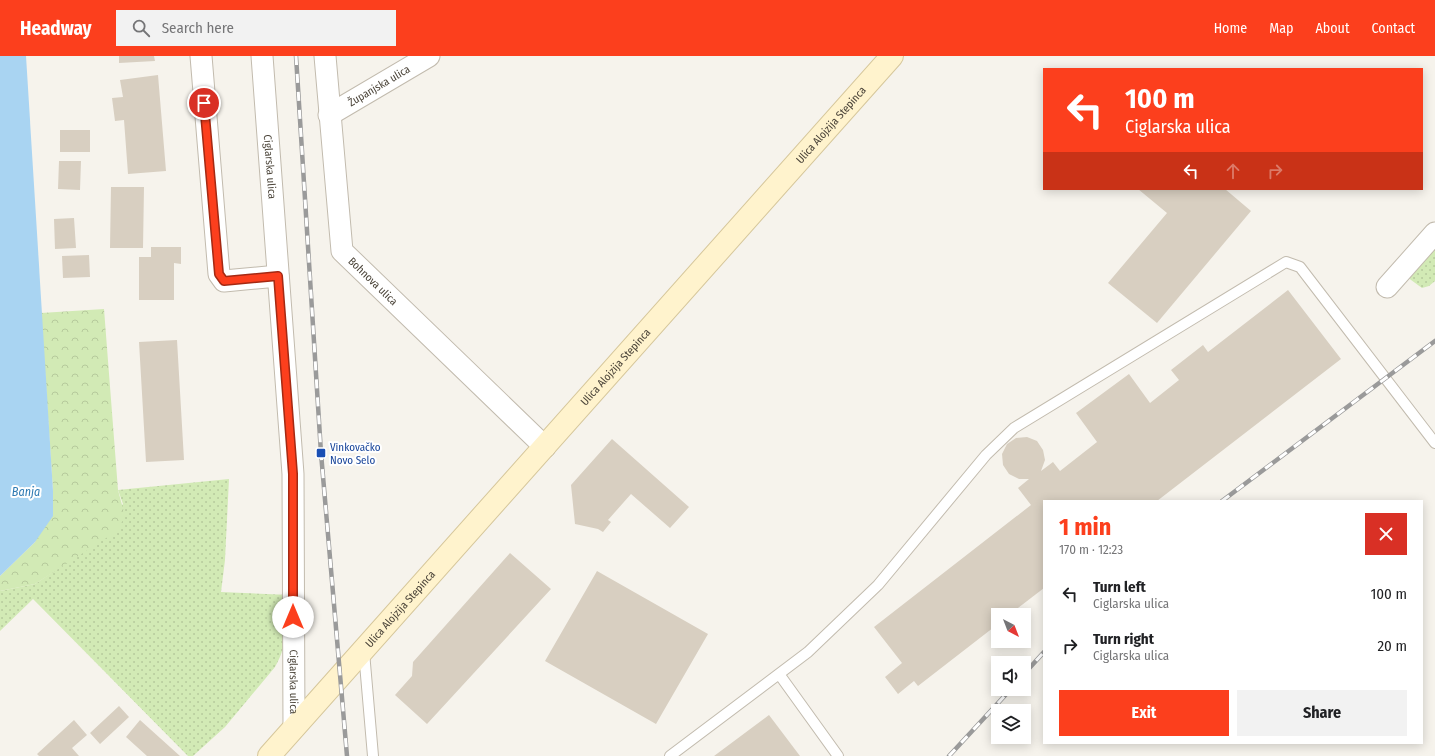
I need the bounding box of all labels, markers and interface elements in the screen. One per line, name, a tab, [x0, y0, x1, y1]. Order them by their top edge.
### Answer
search box	[116, 10, 396, 46]
text: Headway	[20, 17, 92, 40]
icon: search	[130, 17, 152, 39]
text: Search here	[162, 19, 234, 37]
text: Home	[1214, 20, 1247, 37]
text: Map	[1269, 20, 1293, 37]
text: About	[1315, 20, 1350, 37]
text: Contact	[1372, 20, 1415, 37]
street label: Županjska ulica	[345, 62, 412, 109]
text: 100 m	[1125, 82, 1195, 115]
street label: Ulica Alojzija Stepinca	[793, 84, 868, 166]
icon: left	[1059, 84, 1111, 136]
pin	[187, 86, 221, 120]
icon: arrive	[193, 92, 215, 114]
text: Ciglarska ulica	[1125, 116, 1231, 138]
street label: Ciglarska ulica	[261, 134, 279, 199]
icon: left	[1180, 160, 1202, 182]
icon: ahead	[1222, 160, 1244, 182]
icon: right	[1264, 160, 1286, 182]
street label: Bohnova ulica	[346, 254, 400, 308]
street label: Ulica Alojzija Stepinca	[578, 326, 653, 408]
place label: Vinkovačko Novo Selo	[330, 441, 381, 467]
marker: Vinkovačko Novo Selo	[315, 447, 327, 459]
water label: Banja	[12, 485, 40, 499]
text: 1 min	[1059, 513, 1111, 541]
button: close	[1365, 513, 1407, 555]
text: 170 m · 12:23	[1059, 542, 1123, 557]
street label: Ulica Alojzija Stepinca	[362, 568, 438, 650]
text: Turn left	[1093, 578, 1146, 596]
icon: left	[1059, 583, 1081, 605]
text: 100 m	[1370, 585, 1407, 603]
position arrow	[272, 596, 314, 638]
text: Ciglarska ulica	[1093, 596, 1169, 611]
north arrow	[991, 608, 1031, 648]
map controls	[991, 608, 1031, 744]
text: Turn right	[1093, 630, 1154, 648]
icon: right	[1059, 635, 1081, 657]
text: 20 m	[1378, 637, 1407, 655]
text: Ciglarska ulica	[1093, 648, 1169, 663]
street label: Ciglarska ulica	[287, 650, 300, 714]
button: sound	[991, 656, 1031, 696]
button: Exit	[1059, 690, 1229, 736]
button: Share	[1237, 690, 1407, 736]
button: layers	[991, 704, 1031, 744]

